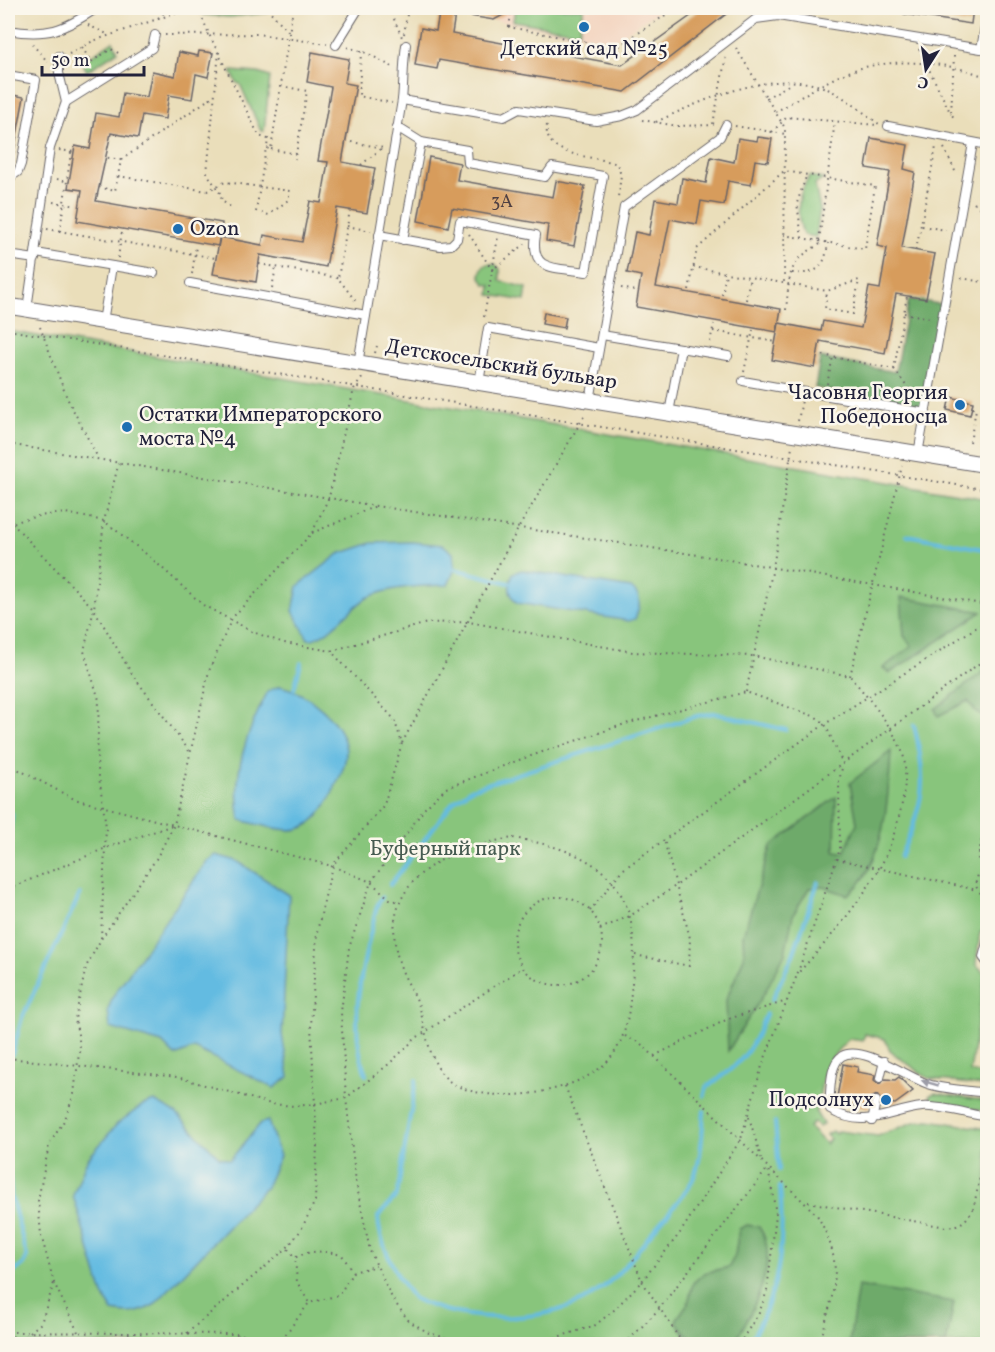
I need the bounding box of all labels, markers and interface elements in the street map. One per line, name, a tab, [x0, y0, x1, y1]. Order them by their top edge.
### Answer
marker: Детский сад №25	[577, 20, 591, 34]
place label: Детский сад №25	[500, 35, 668, 64]
scale bar	[42, 39, 144, 77]
north arrow	[896, 39, 956, 99]
text: 50 m	[51, 49, 90, 74]
text: С	[916, 70, 931, 94]
house number: 3А	[491, 190, 513, 215]
place label: Ozon	[190, 215, 240, 244]
marker: Ozon	[171, 222, 185, 236]
street label: Детскосельский бульвар	[383, 332, 619, 398]
place label: Часовня Георгия Победоносца	[787, 379, 948, 432]
marker: Часовня Георгия Победоносца	[953, 398, 967, 412]
place label: Остатки Императорского моста №4	[139, 401, 382, 454]
marker: Остатки Императорского моста №4	[120, 420, 134, 434]
park label: Буферный парк	[370, 835, 520, 864]
one-way arrow	[921, 1078, 939, 1087]
place label: Подсолнух	[768, 1086, 874, 1115]
marker: Подсолнух	[879, 1093, 893, 1107]

